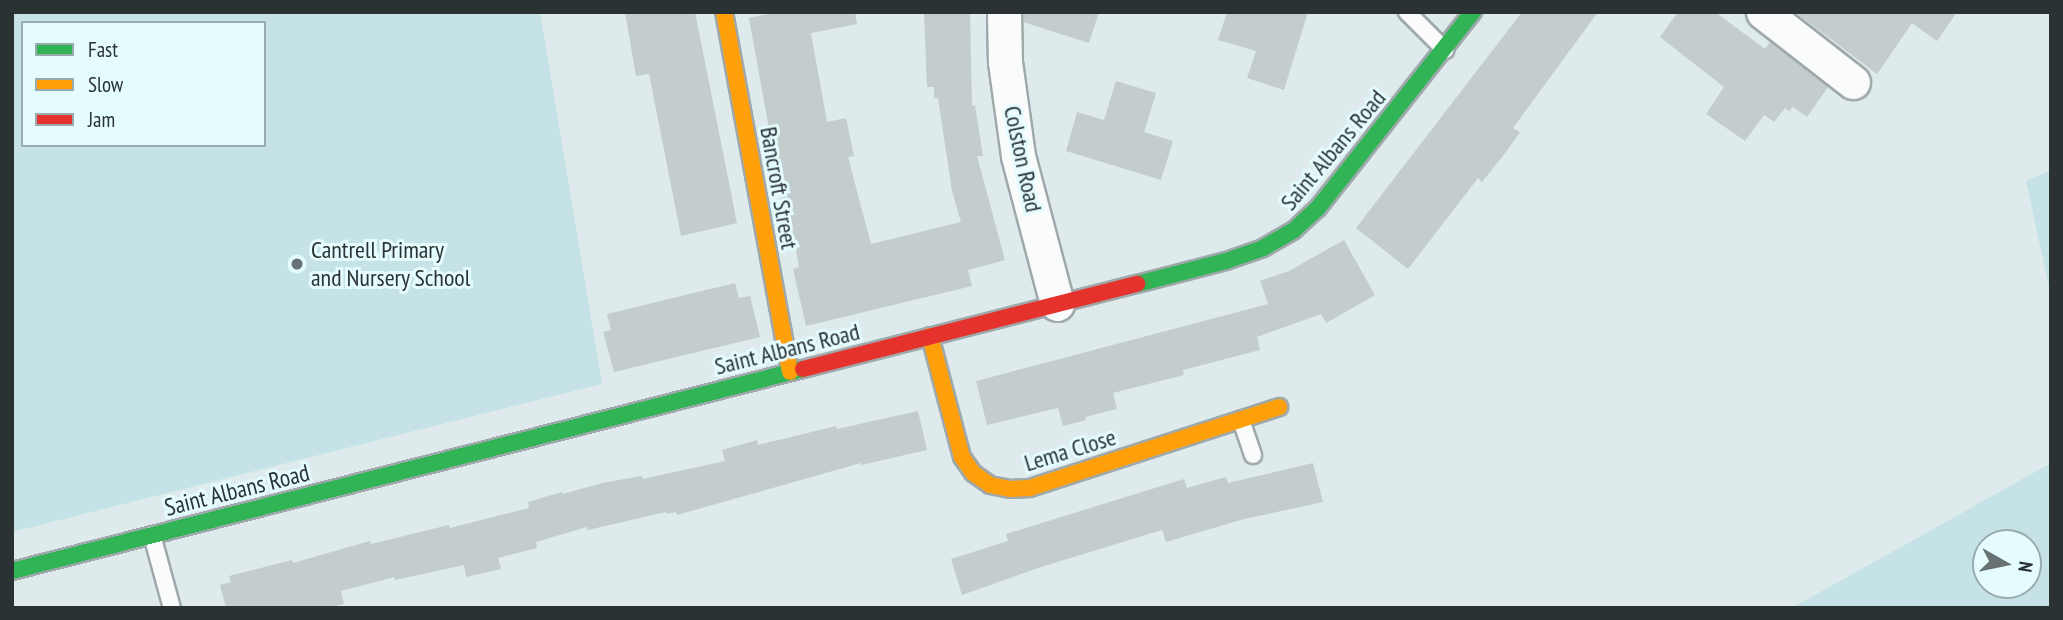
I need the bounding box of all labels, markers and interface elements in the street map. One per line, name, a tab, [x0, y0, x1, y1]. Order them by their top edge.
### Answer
legend	[21, 21, 266, 147]
text: Fast	[88, 36, 118, 63]
text: Slow	[88, 71, 123, 98]
street label: Saint Albans Road	[1274, 84, 1392, 216]
street label: Colston Road	[998, 103, 1048, 215]
text: Jam	[88, 106, 115, 133]
street label: Bancroft Street	[754, 124, 804, 252]
place label: Cantrell Primary and Nursery School	[311, 236, 471, 292]
marker: Cantrell Primary and Nursery School	[289, 256, 305, 272]
street label: Saint Albans Road	[711, 317, 863, 381]
street label: Lema Close	[1021, 422, 1119, 478]
street label: Saint Albans Road	[161, 458, 313, 522]
north arrow	[1972, 529, 2042, 599]
text: N	[2013, 560, 2038, 574]

